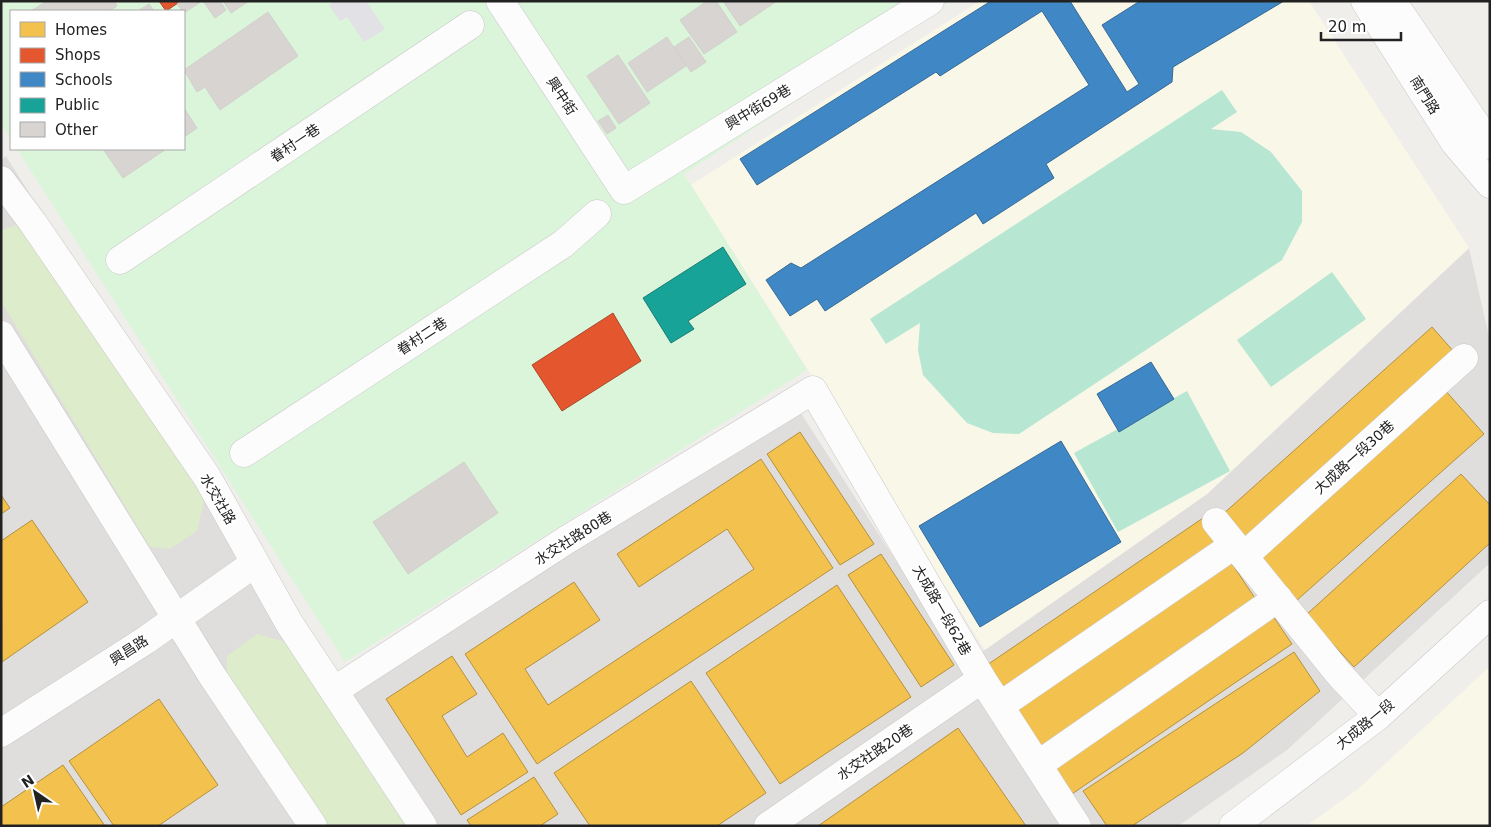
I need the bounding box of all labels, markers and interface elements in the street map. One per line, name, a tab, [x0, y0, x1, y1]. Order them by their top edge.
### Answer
legend	[10, 10, 185, 150]
scale bar	[1321, 10, 1401, 42]
text: 20 m	[1328, 18, 1366, 36]
text: Homes	[55, 21, 107, 39]
text: Shops	[55, 46, 101, 64]
text: Schools	[55, 71, 113, 89]
street label: 南門路	[1407, 73, 1443, 117]
street label: 興中街	[544, 74, 580, 118]
street label: 興中街69巷	[722, 81, 794, 133]
text: Public	[55, 96, 99, 114]
text: Other	[55, 121, 98, 139]
street label: 眷村一巷	[267, 121, 323, 165]
street label: 眷村二巷	[394, 314, 450, 358]
street label: 大成路一段30巷	[1311, 417, 1397, 497]
street label: 水交社路	[197, 471, 239, 527]
street label: 水交社路80巷	[532, 508, 614, 568]
street label: 大成路一段62巷	[910, 562, 974, 658]
street label: 興昌路	[107, 632, 151, 668]
street label: 大成路一段	[1333, 696, 1397, 752]
street label: 水交社路20巷	[834, 721, 916, 783]
north arrow	[10, 767, 60, 817]
text: N	[18, 771, 37, 791]

